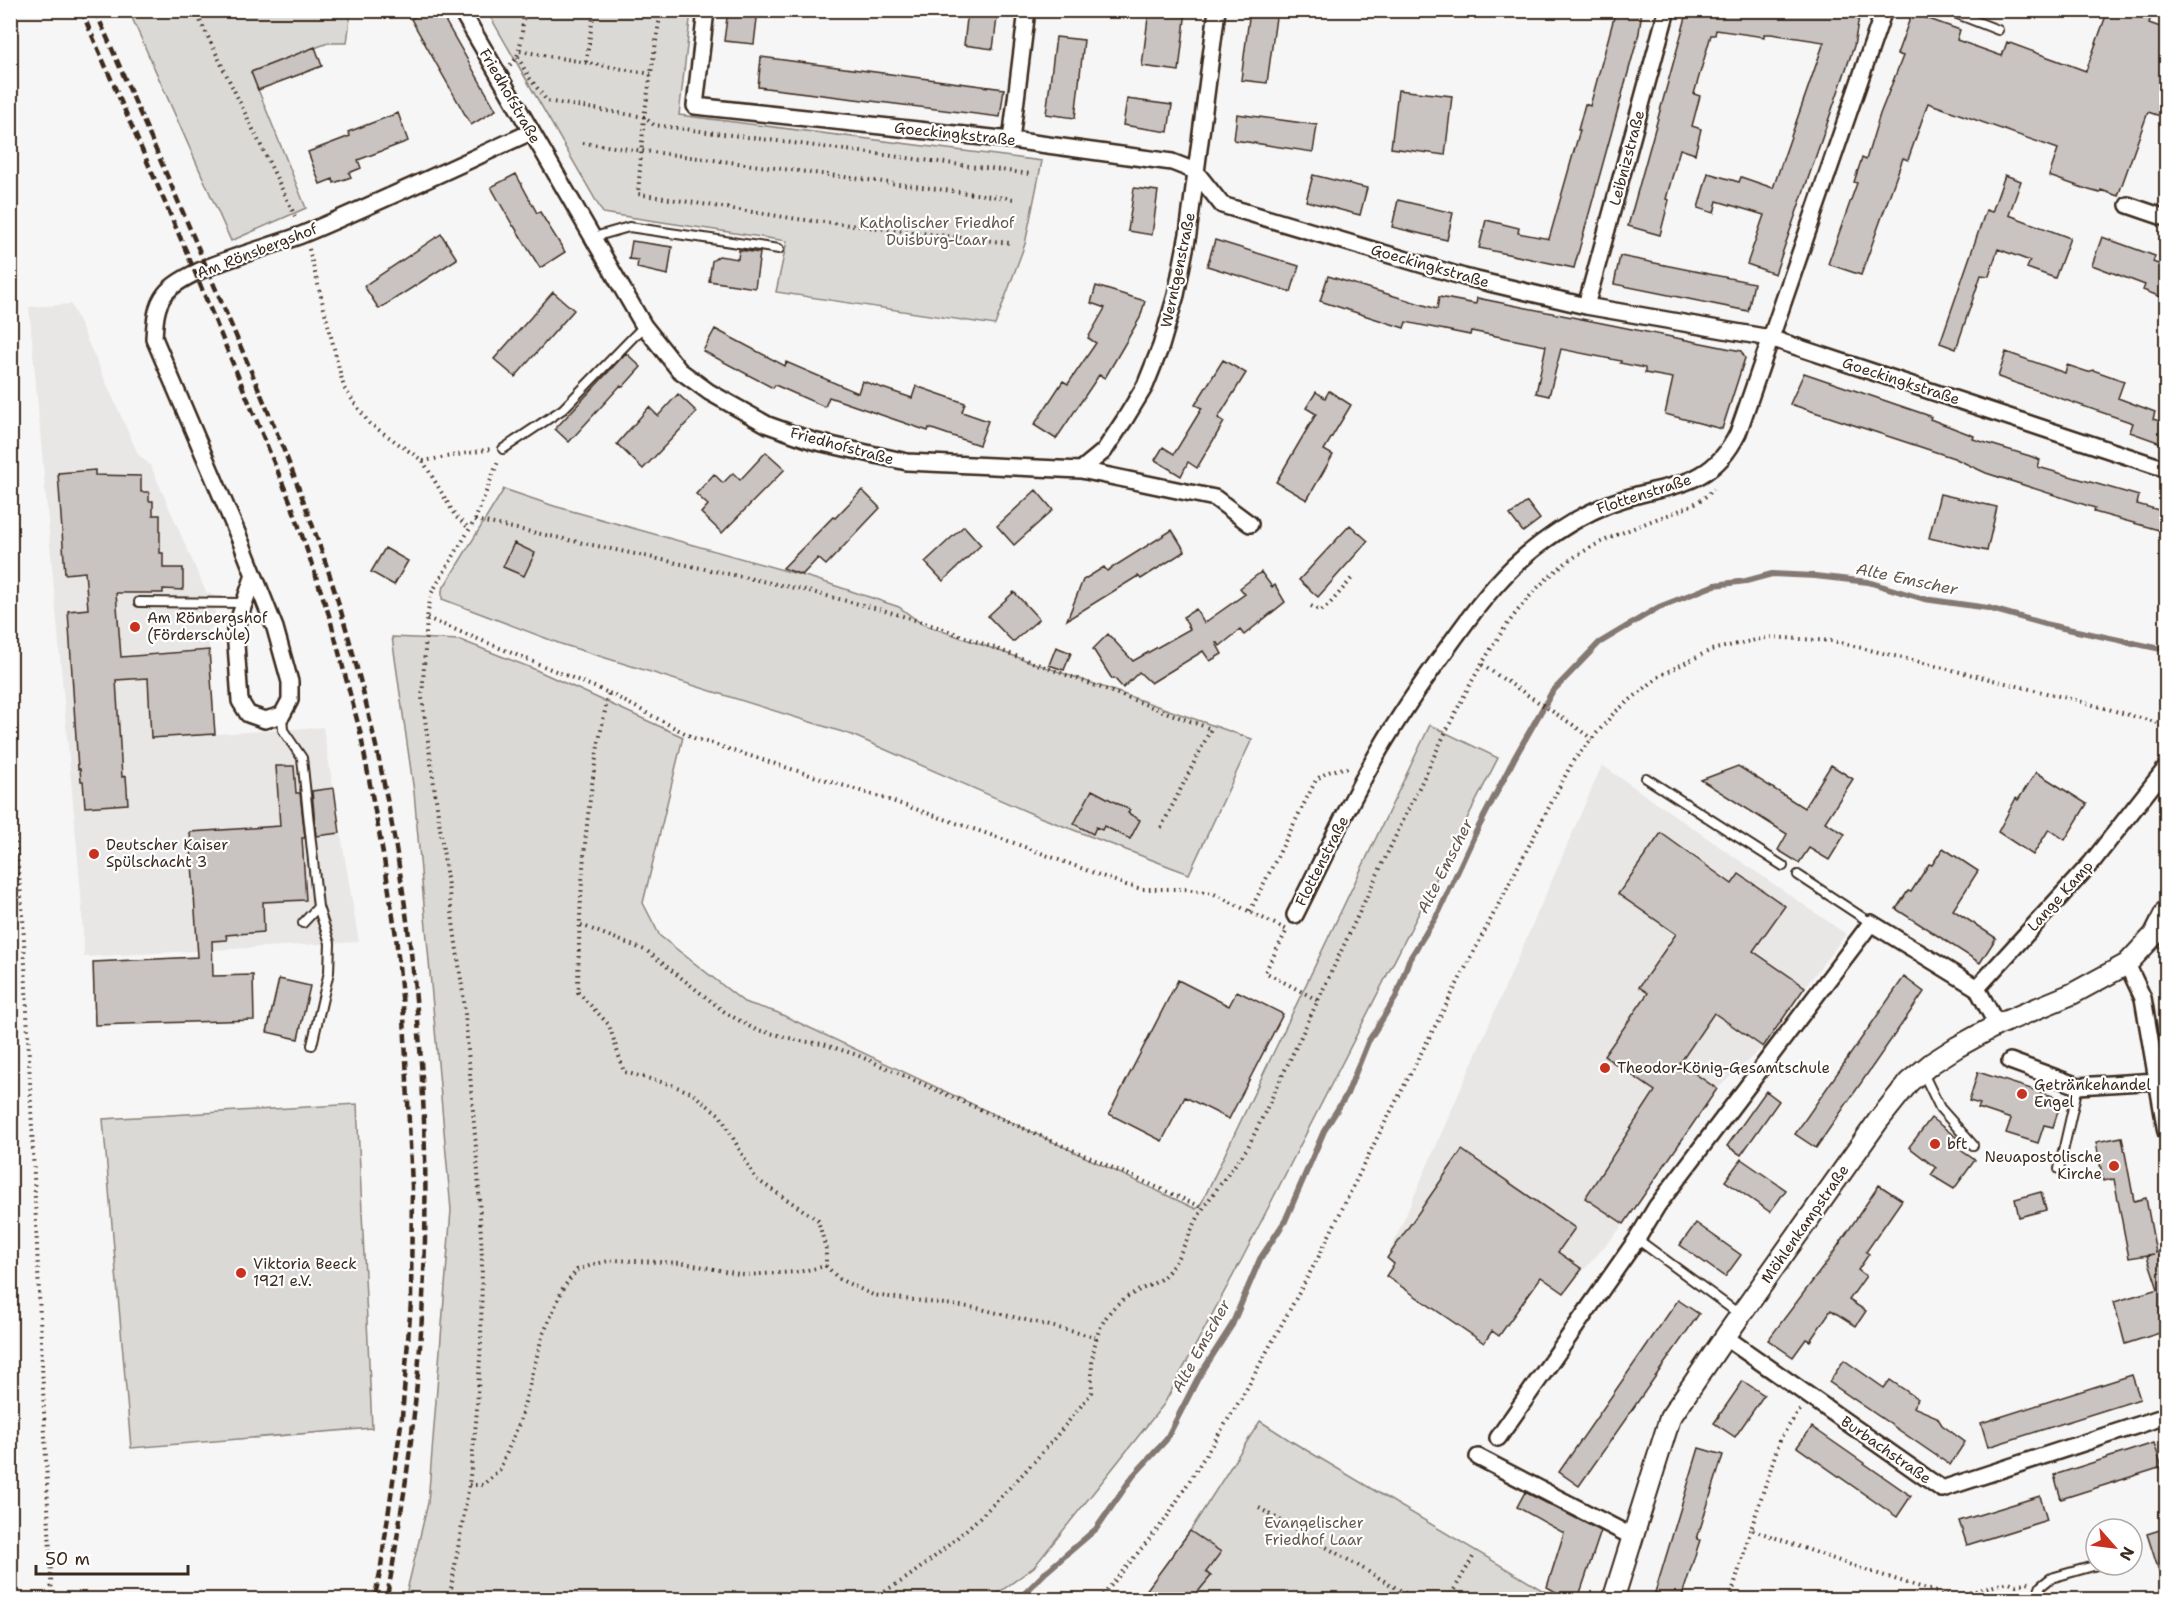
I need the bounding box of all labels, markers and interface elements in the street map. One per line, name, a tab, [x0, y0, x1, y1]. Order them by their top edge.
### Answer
street label: Friedhofstraße	[475, 45, 545, 147]
street label: Leibnizstraße	[1605, 108, 1649, 208]
street label: Goeckingkstraße	[893, 118, 1017, 150]
street label: Werntgenstraße	[1156, 210, 1200, 330]
park label: Katholischer Friedhof Duisburg-Laar	[859, 213, 1015, 250]
street label: Am Rönsbergshof	[194, 219, 321, 283]
street label: Goeckingkstraße	[1369, 240, 1491, 292]
street label: Goeckingkstraße	[1840, 353, 1962, 409]
street label: Friedhofstraße	[788, 423, 896, 469]
street label: Flottenstraße	[1594, 469, 1694, 519]
water label: Alte Emscher	[1854, 558, 1960, 600]
place label: Am Rönbergshof (Förderschule)	[147, 608, 268, 645]
marker: Am Rönbergshof (Förderschule)	[128, 620, 142, 634]
street label: Flottenstraße	[1291, 813, 1353, 909]
water label: Alte Emscher	[1412, 815, 1478, 917]
place label: Deutscher Kaiser Spülschacht 3	[106, 835, 228, 872]
marker: Deutscher Kaiser Spülschacht 3	[87, 847, 101, 861]
street label: Lange Kamp	[2023, 856, 2097, 936]
place label: Theodor-König-Gesamtschule	[1617, 1058, 1830, 1078]
marker: Theodor-König-Gesamtschule	[1598, 1061, 1612, 1075]
place label: Getränkehandel Engel	[2034, 1075, 2151, 1112]
marker: Getränkehandel Engel	[2015, 1087, 2029, 1101]
place label: bft	[1947, 1134, 1968, 1154]
marker: bft	[1928, 1137, 1942, 1151]
place label: Neuapostolische Kirche	[1984, 1147, 2102, 1184]
marker: Neuapostolische Kirche	[2107, 1159, 2121, 1173]
street label: Möhlenkampstraße	[1757, 1161, 1853, 1287]
place label: Viktoria Beeck 1921 e.V.	[253, 1254, 357, 1291]
marker: Viktoria Beeck 1921 e.V.	[234, 1266, 248, 1280]
water label: Alte Emscher	[1167, 1295, 1235, 1396]
street label: Burbachstraße	[1837, 1411, 1935, 1489]
park label: Evangelischer Friedhof Laar	[1264, 1513, 1364, 1550]
north arrow	[2084, 1517, 2144, 1577]
scale bar	[36, 1538, 188, 1576]
text: N	[2115, 1543, 2139, 1564]
text: 50 m	[45, 1547, 90, 1571]

